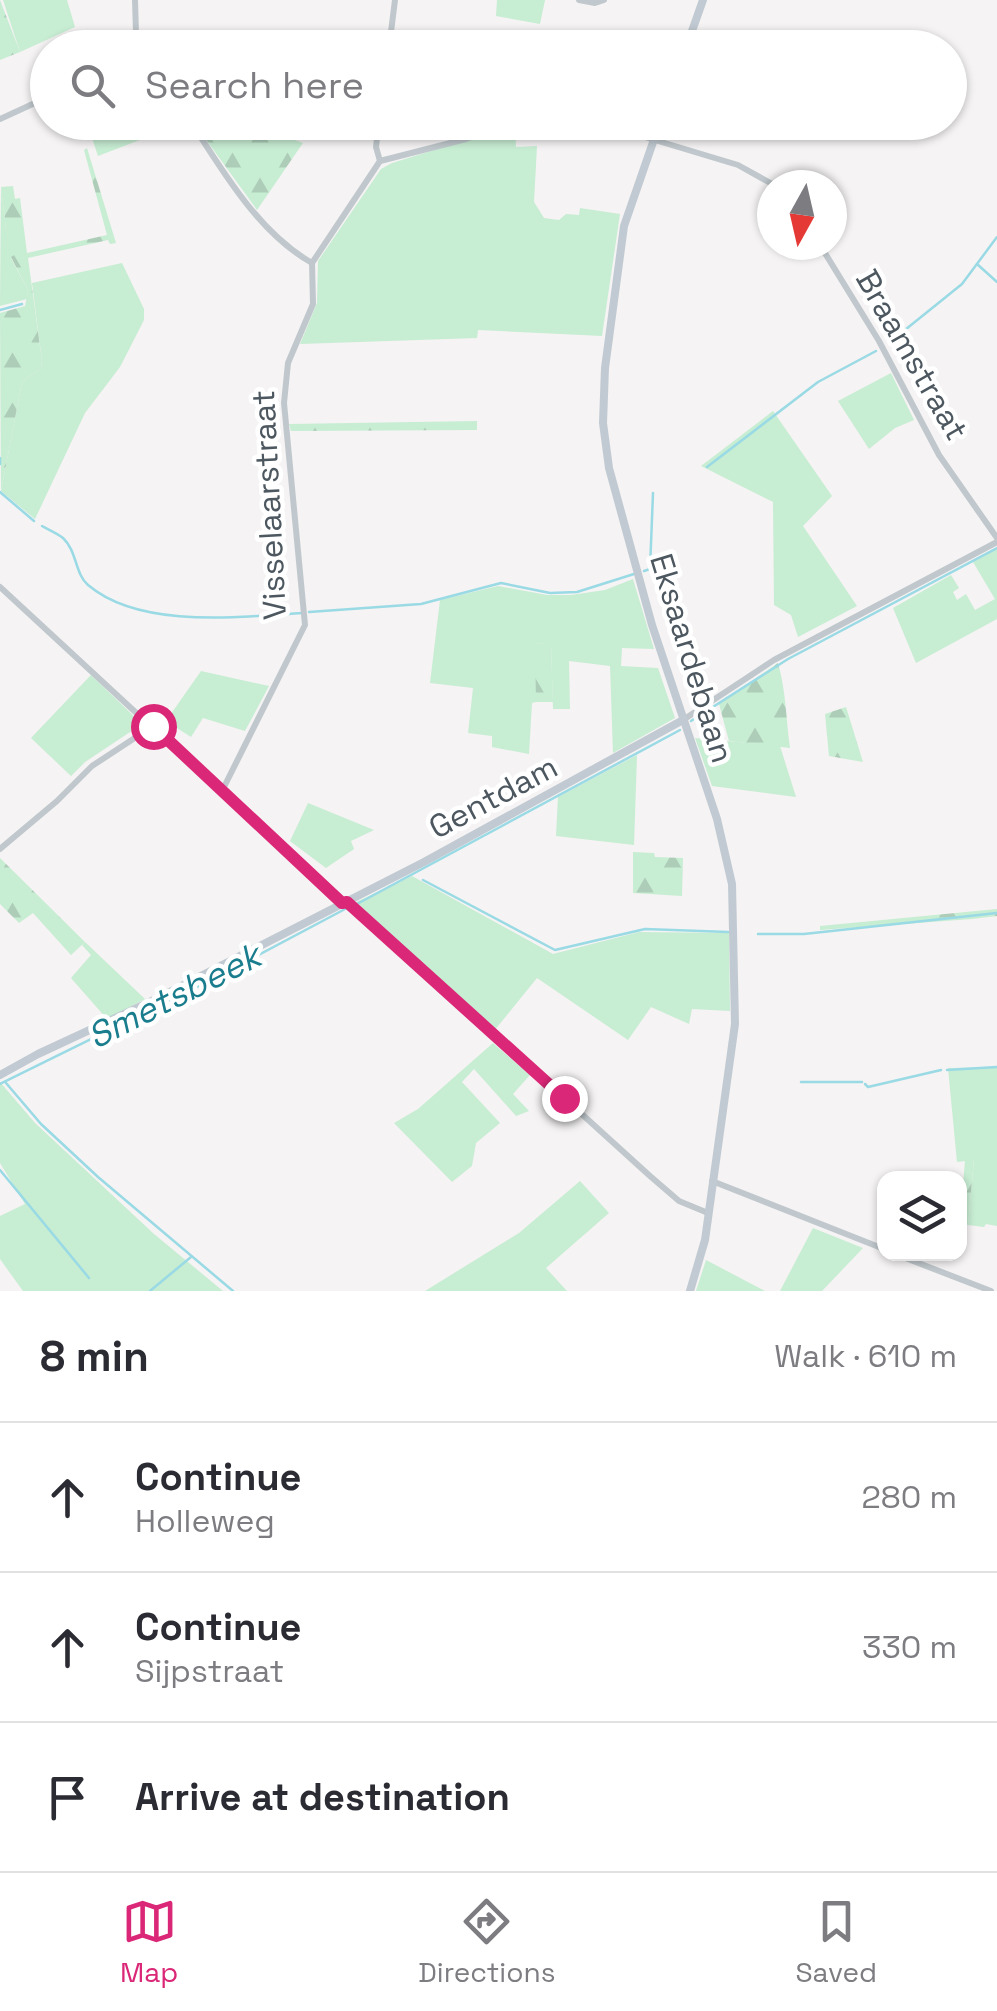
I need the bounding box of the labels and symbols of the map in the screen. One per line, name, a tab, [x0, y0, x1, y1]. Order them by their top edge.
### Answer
north arrow	[757, 170, 847, 260]
street label: Braamstraat	[847, 263, 977, 447]
street label: Visselaarstraat	[243, 389, 295, 621]
street label: Eksaardebaan	[641, 549, 743, 767]
route start	[131, 704, 177, 750]
street label: Gentdam	[422, 747, 564, 847]
water label: Smetsbeek	[80, 932, 272, 1058]
route end	[542, 1076, 588, 1122]

